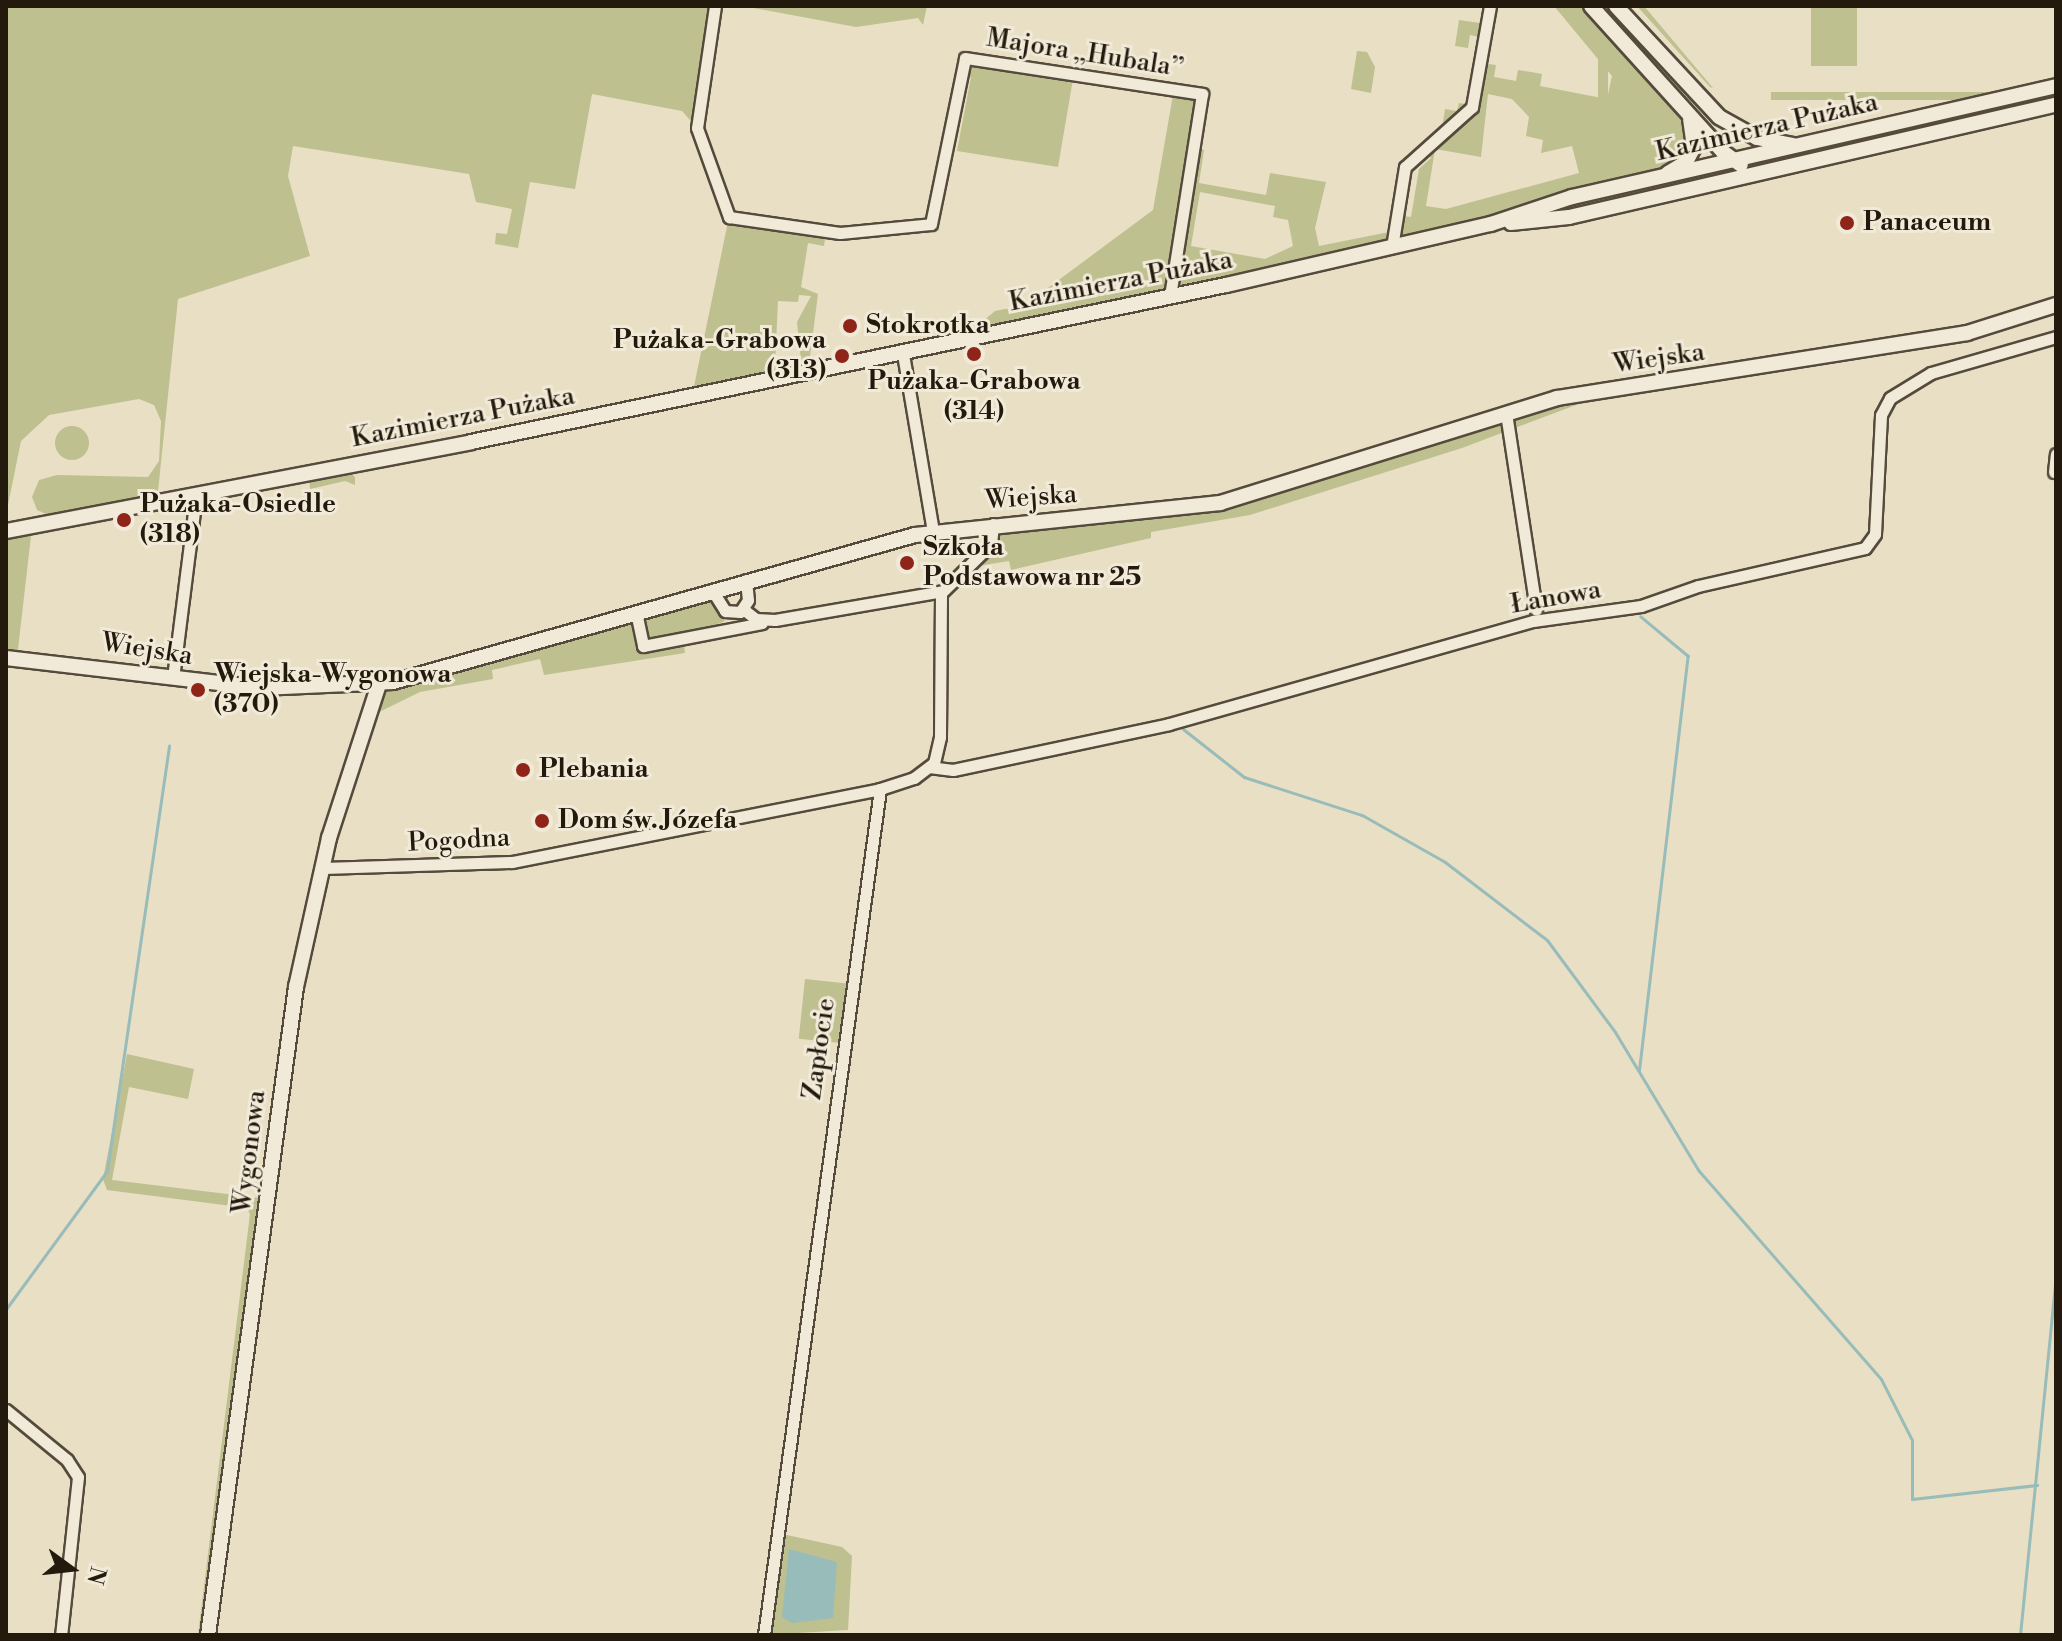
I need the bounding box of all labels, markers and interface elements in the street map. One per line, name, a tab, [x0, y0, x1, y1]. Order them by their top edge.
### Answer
street label: Majora „Hubala”	[984, 23, 1186, 85]
street label: Kazimierza Pużaka	[1653, 87, 1881, 169]
place label: Panaceum	[1863, 207, 1991, 239]
marker: Panaceum	[1838, 214, 1856, 232]
street label: Kazimierza Pużaka	[1007, 245, 1235, 319]
place label: Stokrotka	[866, 310, 990, 342]
marker: Stokrotka	[841, 317, 859, 335]
place label: Pużaka-Grabowa (313)	[613, 325, 826, 386]
street label: Wiejska	[1611, 337, 1707, 381]
marker: Pużaka-Grabowa (314)	[965, 345, 983, 363]
marker: Pużaka-Grabowa (313)	[833, 347, 851, 365]
place label: Pużaka-Grabowa (314)	[867, 366, 1081, 428]
street label: Kazimierza Pużaka	[349, 381, 577, 455]
street label: Wiejska	[984, 479, 1078, 517]
place label: Pużaka-Osiedle (318)	[140, 489, 336, 550]
marker: Pużaka-Osiedle (318)	[115, 511, 133, 529]
place label: Szkoła Podstawowa nr 25	[923, 532, 1141, 594]
marker: Szkoła Podstawowa nr 25	[898, 554, 916, 572]
street label: Łanowa	[1508, 575, 1604, 621]
street label: Wiejska	[99, 627, 195, 673]
place label: Wiejska-Wygonowa (370)	[214, 659, 451, 720]
marker: Wiejska-Wygonowa (370)	[189, 681, 207, 699]
place label: Plebania	[539, 754, 648, 786]
marker: Plebania	[514, 761, 532, 779]
place label: Dom św. Józefa	[558, 805, 737, 837]
marker: Dom św. Józefa	[533, 812, 551, 830]
street label: Pogodna	[407, 823, 511, 859]
street label: Zapłocie	[797, 996, 843, 1102]
street label: Wygonowa	[227, 1088, 273, 1216]
north arrow	[32, 1529, 112, 1609]
text: N	[80, 1563, 111, 1587]

